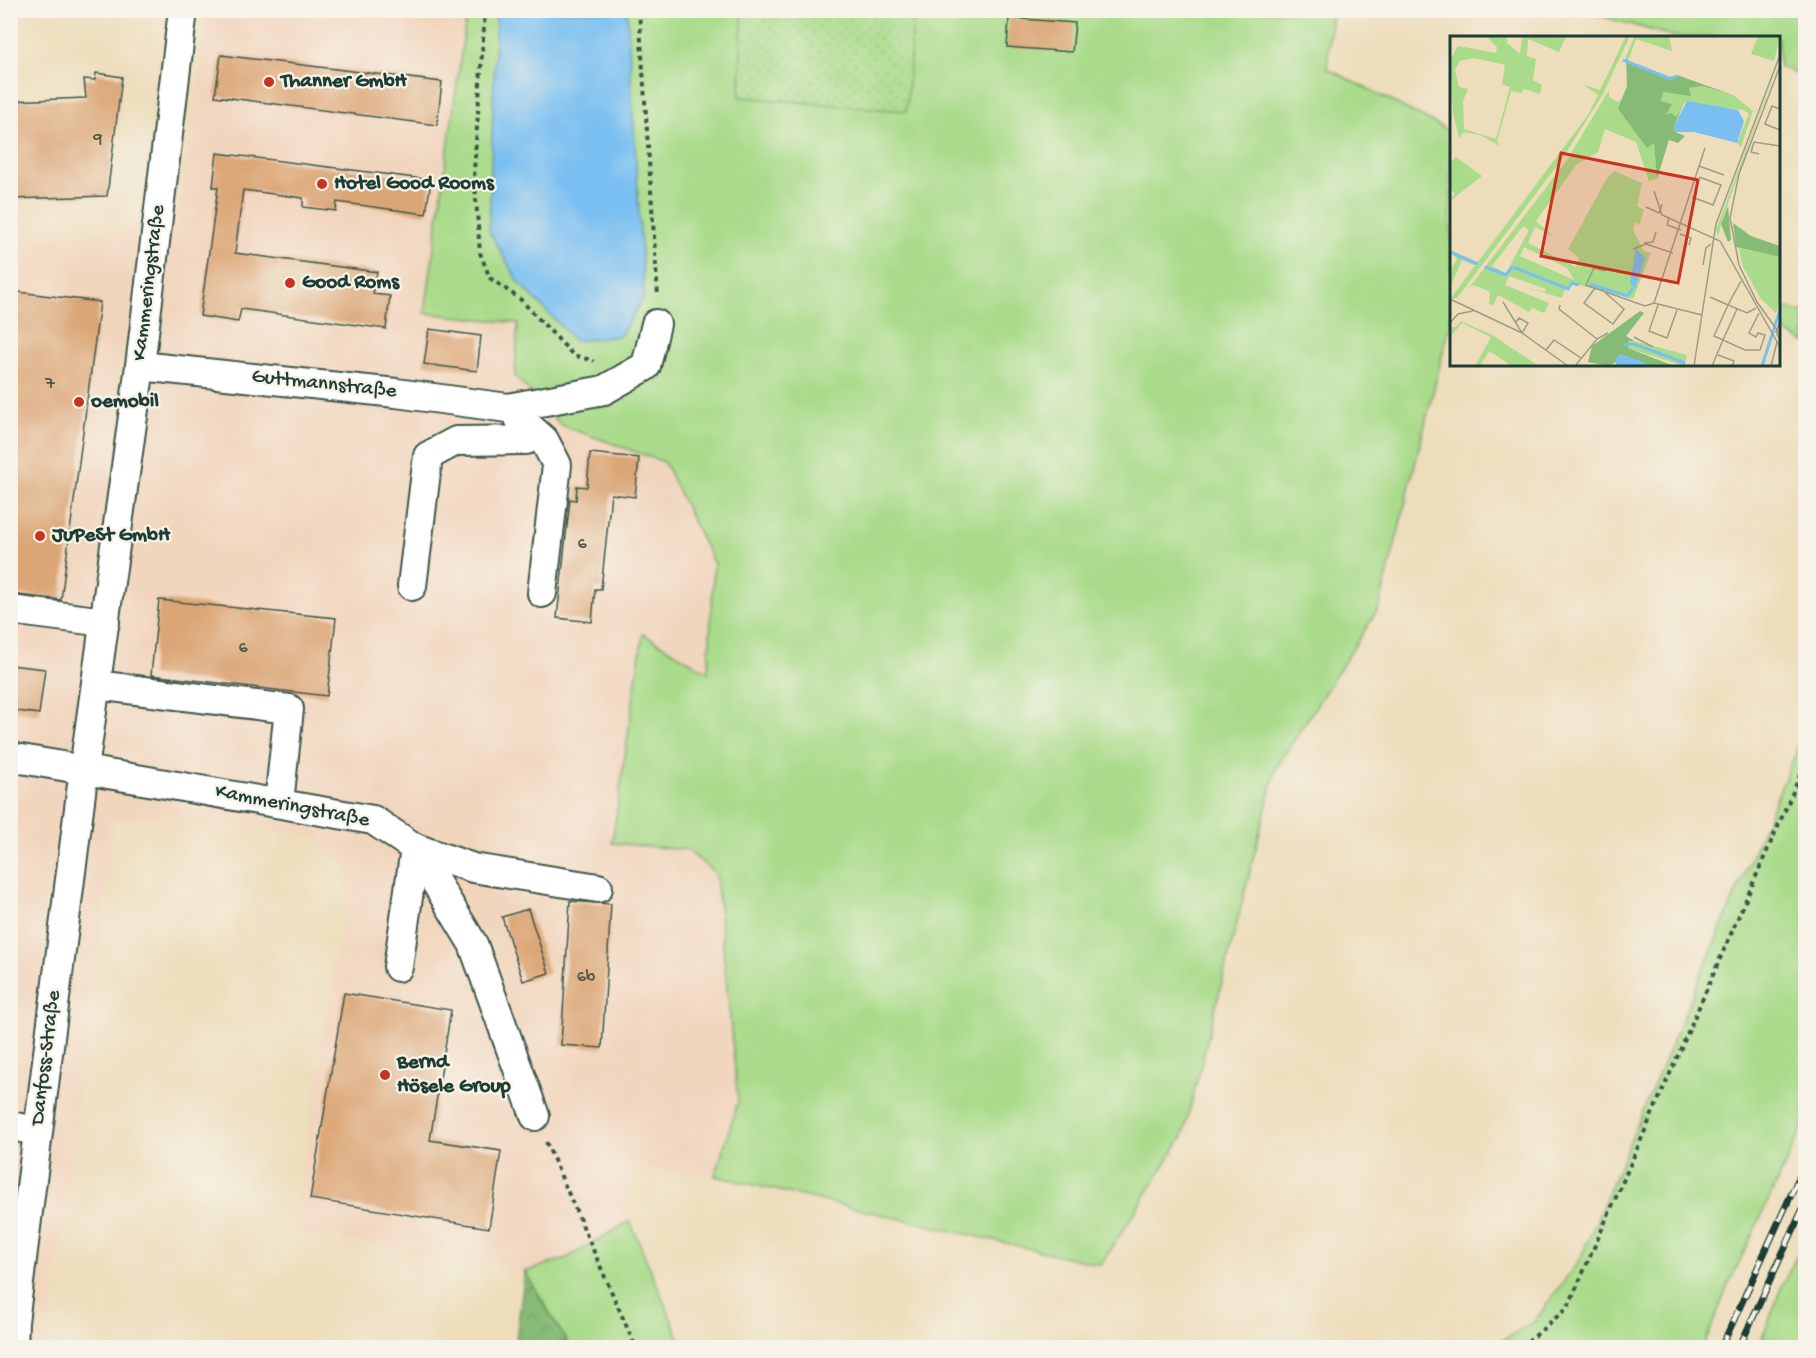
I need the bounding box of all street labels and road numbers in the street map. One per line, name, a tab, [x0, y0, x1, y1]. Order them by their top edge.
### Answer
street label: Kammeringstraße	[128, 203, 172, 362]
street label: Guttmannstraße	[250, 365, 399, 405]
street label: Kammeringstraße	[213, 780, 372, 834]
street label: Danfoss-Straße	[26, 988, 68, 1129]

